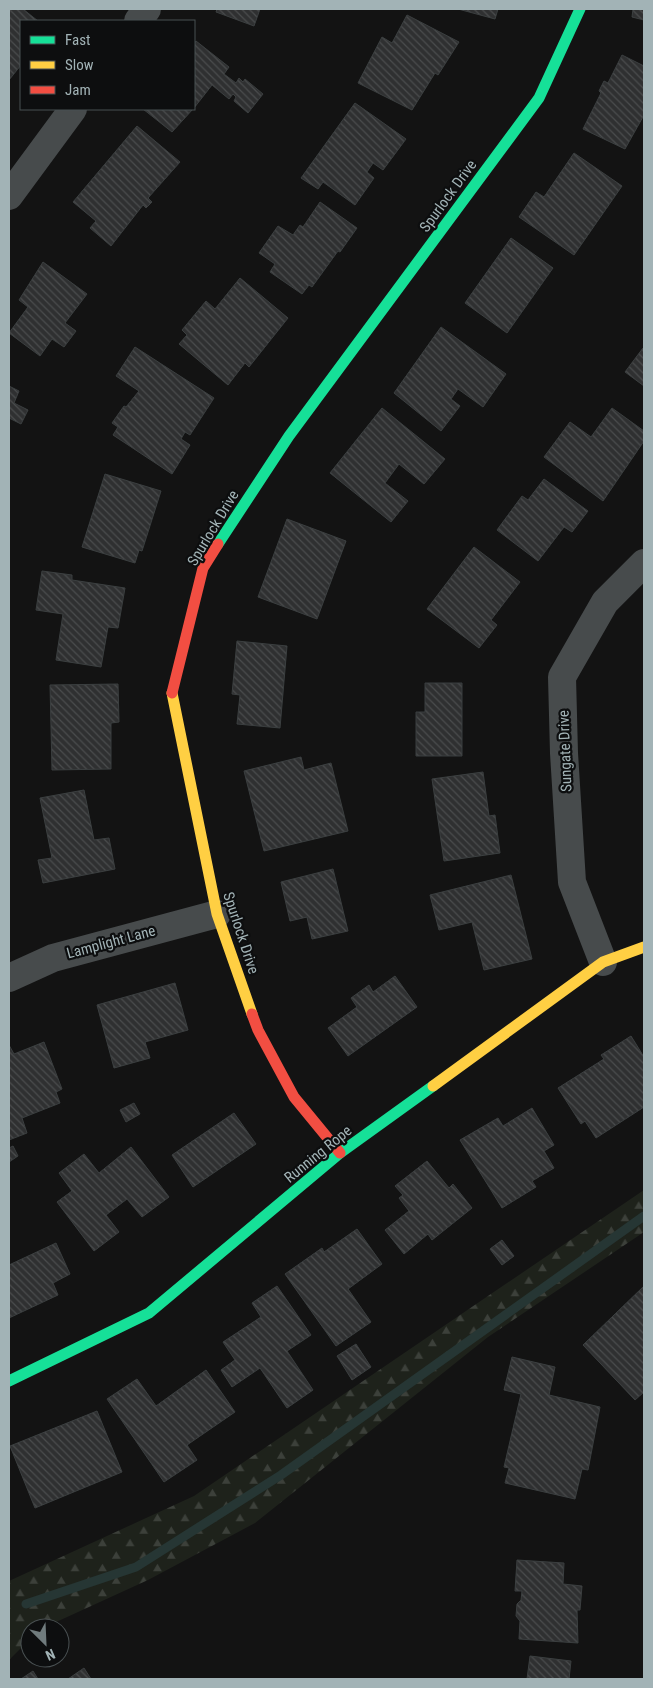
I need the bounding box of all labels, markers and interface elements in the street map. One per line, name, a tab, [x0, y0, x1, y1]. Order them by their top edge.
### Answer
legend	[20, 20, 195, 110]
text: Fast	[65, 31, 90, 49]
text: Slow	[65, 56, 94, 74]
text: Jam	[65, 81, 91, 99]
street label: Spurlock Drive	[416, 156, 480, 236]
street label: Spurlock Drive	[183, 487, 243, 569]
street label: Sungate Drive	[555, 710, 575, 792]
street label: Spurlock Drive	[219, 890, 263, 976]
street label: Lamplight Lane	[65, 922, 157, 962]
street label: Running Rope	[281, 1121, 355, 1187]
north arrow	[20, 1618, 70, 1668]
text: N	[43, 1646, 57, 1664]

